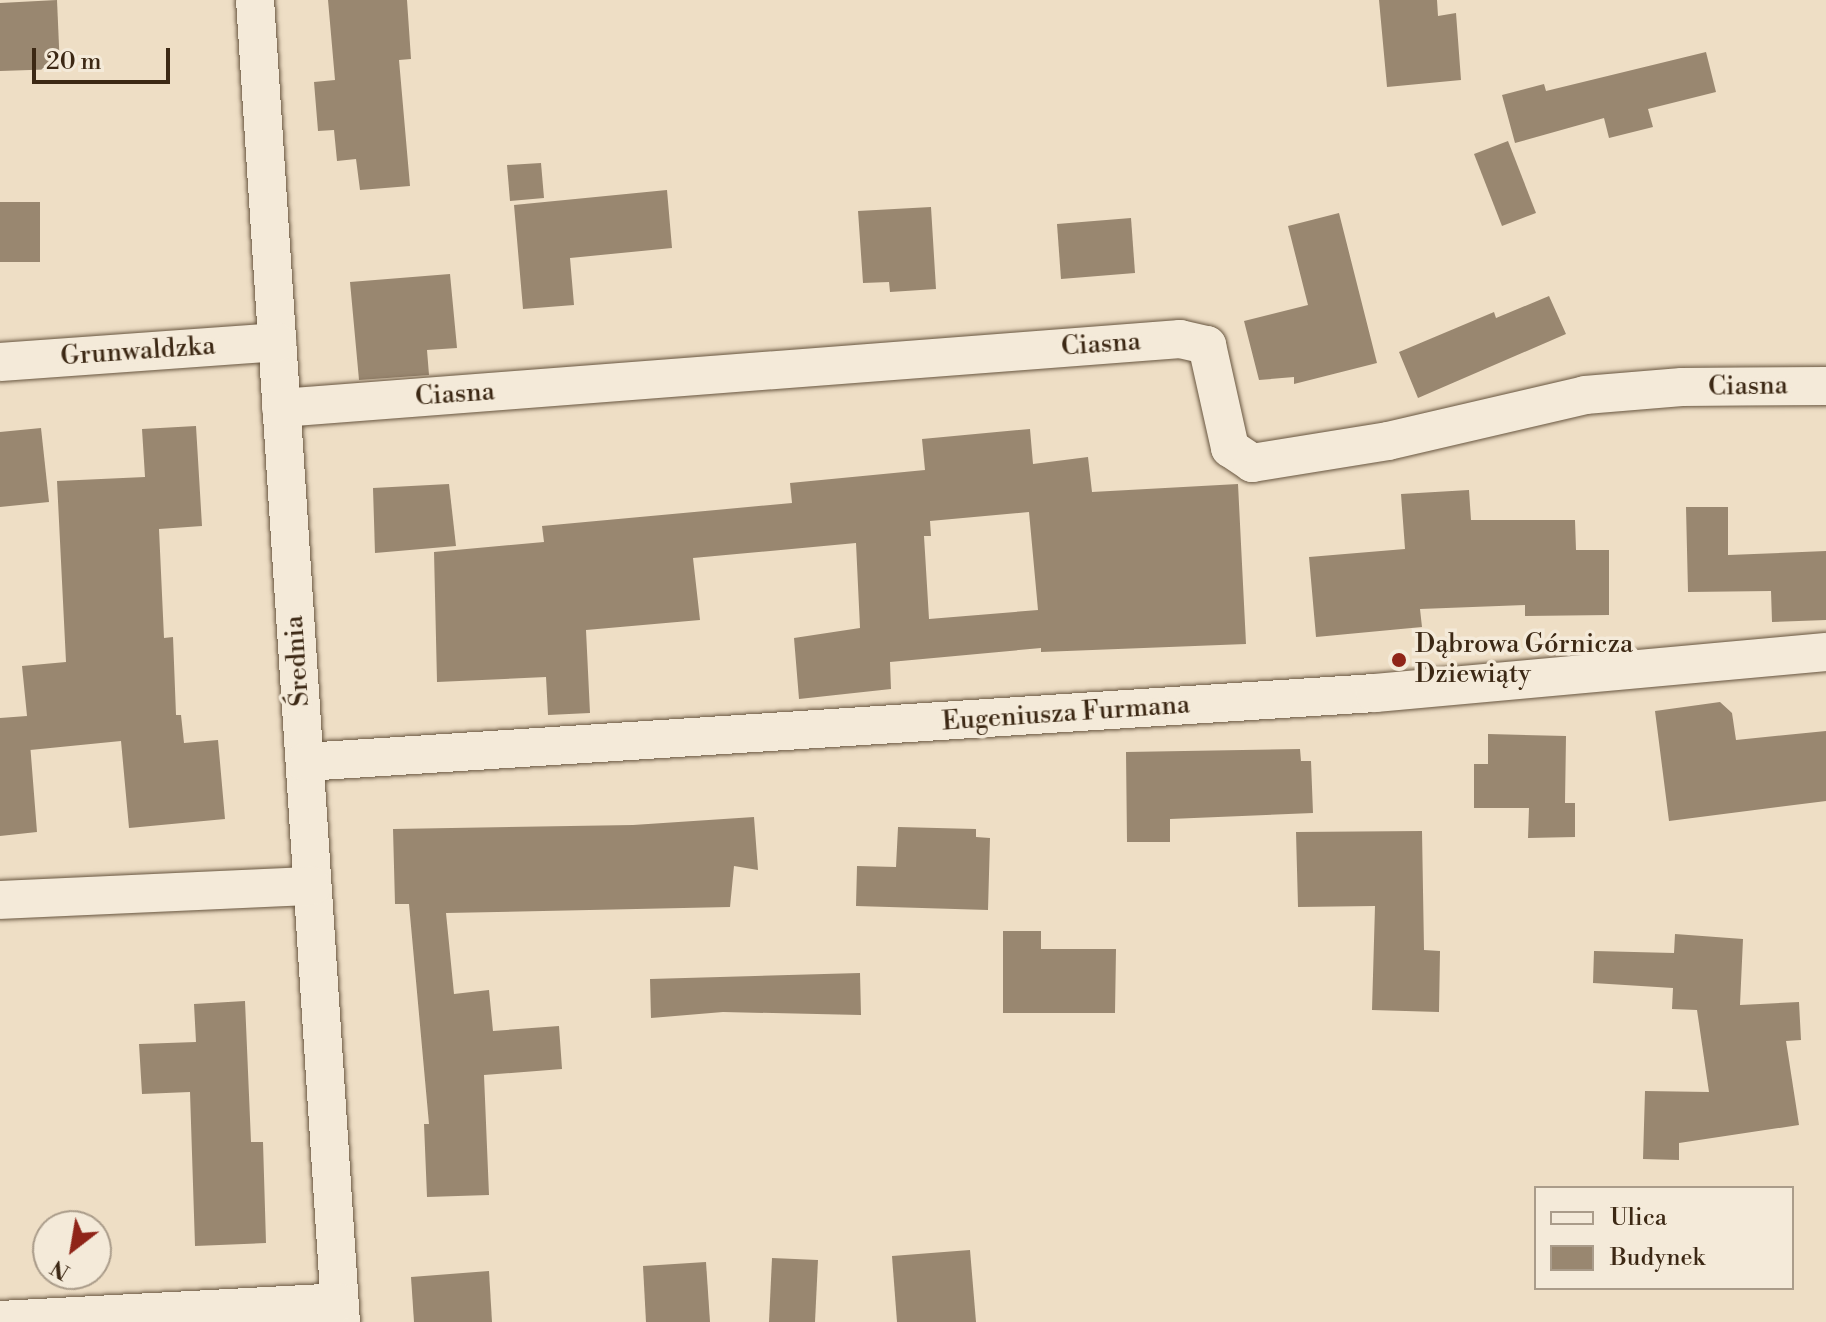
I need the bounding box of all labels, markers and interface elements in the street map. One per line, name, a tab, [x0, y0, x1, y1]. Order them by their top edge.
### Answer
scale bar	[36, 32, 174, 82]
text: 20 m	[46, 47, 102, 77]
street label: Ciasna	[1060, 327, 1142, 363]
street label: Grunwaldzka	[60, 331, 216, 373]
street label: Ciasna	[1708, 371, 1788, 403]
street label: Ciasna	[414, 377, 496, 413]
street label: Średnia	[279, 614, 317, 708]
place label: Dąbrowa Górnicza Dziewiąty	[1415, 629, 1633, 690]
marker: Dąbrowa Górnicza Dziewiąty	[1390, 651, 1408, 669]
street label: Eugeniusza Furmana	[941, 690, 1191, 738]
legend	[1534, 1186, 1794, 1290]
text: Ulica	[1610, 1203, 1667, 1233]
north arrow	[32, 1210, 112, 1290]
text: Budynek	[1610, 1243, 1705, 1273]
text: N	[46, 1253, 75, 1285]

